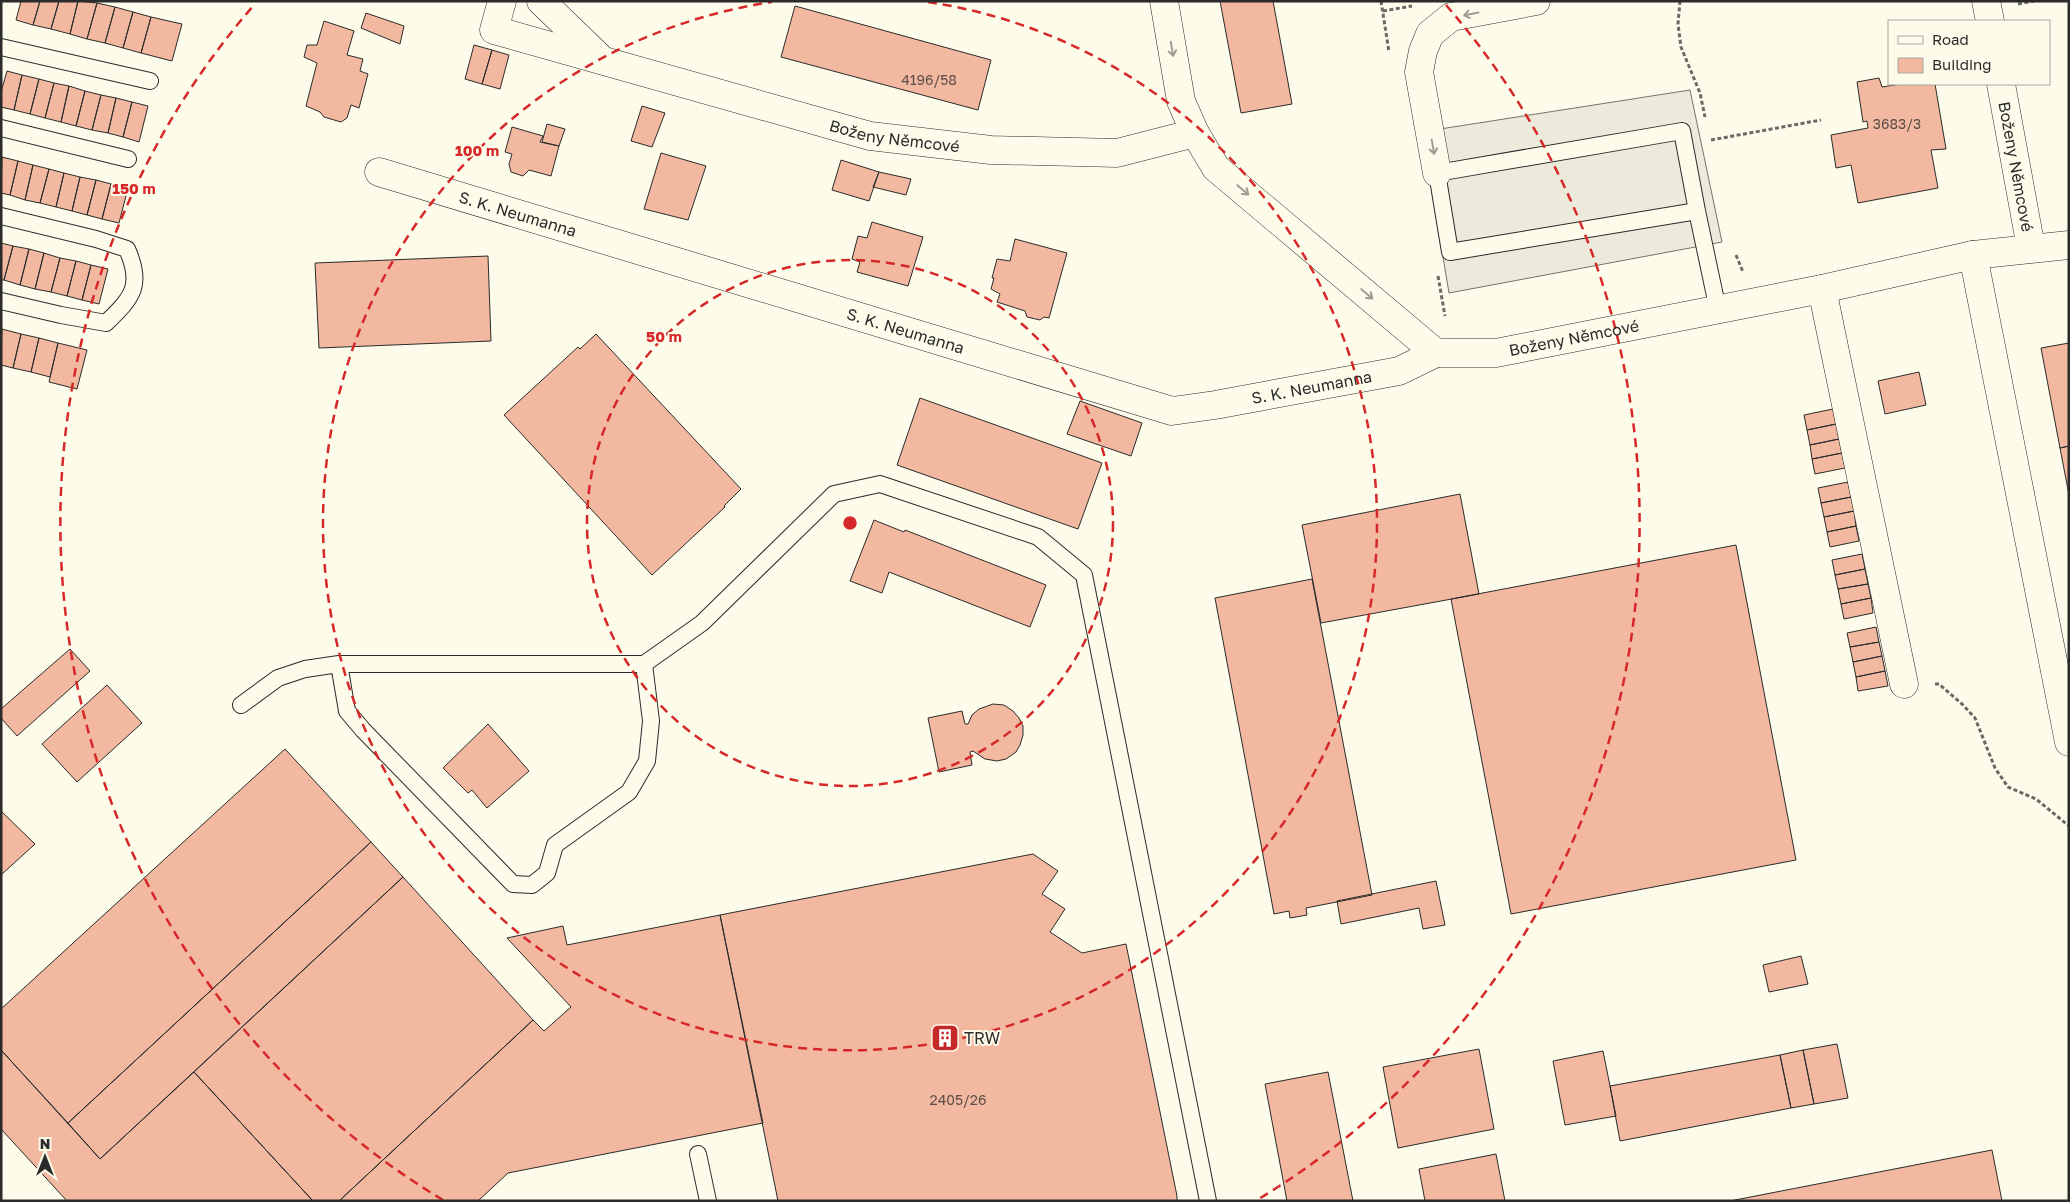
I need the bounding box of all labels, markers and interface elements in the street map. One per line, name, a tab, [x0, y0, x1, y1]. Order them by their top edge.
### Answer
one-way arrow	[1463, 9, 1479, 19]
legend	[1888, 20, 2050, 85]
text: Road	[1932, 30, 1969, 48]
one-way arrow	[1168, 41, 1178, 57]
text: Building	[1932, 55, 1992, 73]
house number: 4196/58	[901, 71, 957, 88]
street label: Boženy Němcové	[1994, 100, 2038, 233]
street label: Boženy Němcové	[827, 115, 961, 156]
house number: 3683/3	[1873, 115, 1921, 132]
one-way arrow	[1428, 138, 1438, 154]
text: 100 m	[455, 141, 499, 159]
text: 150 m	[112, 179, 156, 197]
one-way arrow	[1236, 184, 1249, 195]
street label: S. K. Neumanna	[457, 187, 579, 241]
one-way arrow	[1360, 289, 1373, 300]
street label: S. K. Neumanna	[844, 304, 967, 358]
street label: Boženy Němcové	[1507, 315, 1641, 360]
text: 50 m	[646, 327, 682, 345]
street label: S. K. Neumanna	[1250, 366, 1373, 408]
centre of rings	[841, 514, 859, 532]
building icon: TRW	[930, 1023, 960, 1053]
place label: TRW	[964, 1028, 1000, 1048]
house number: 2405/26	[930, 1091, 986, 1108]
north arrow	[20, 1132, 70, 1182]
text: N	[40, 1135, 50, 1152]

